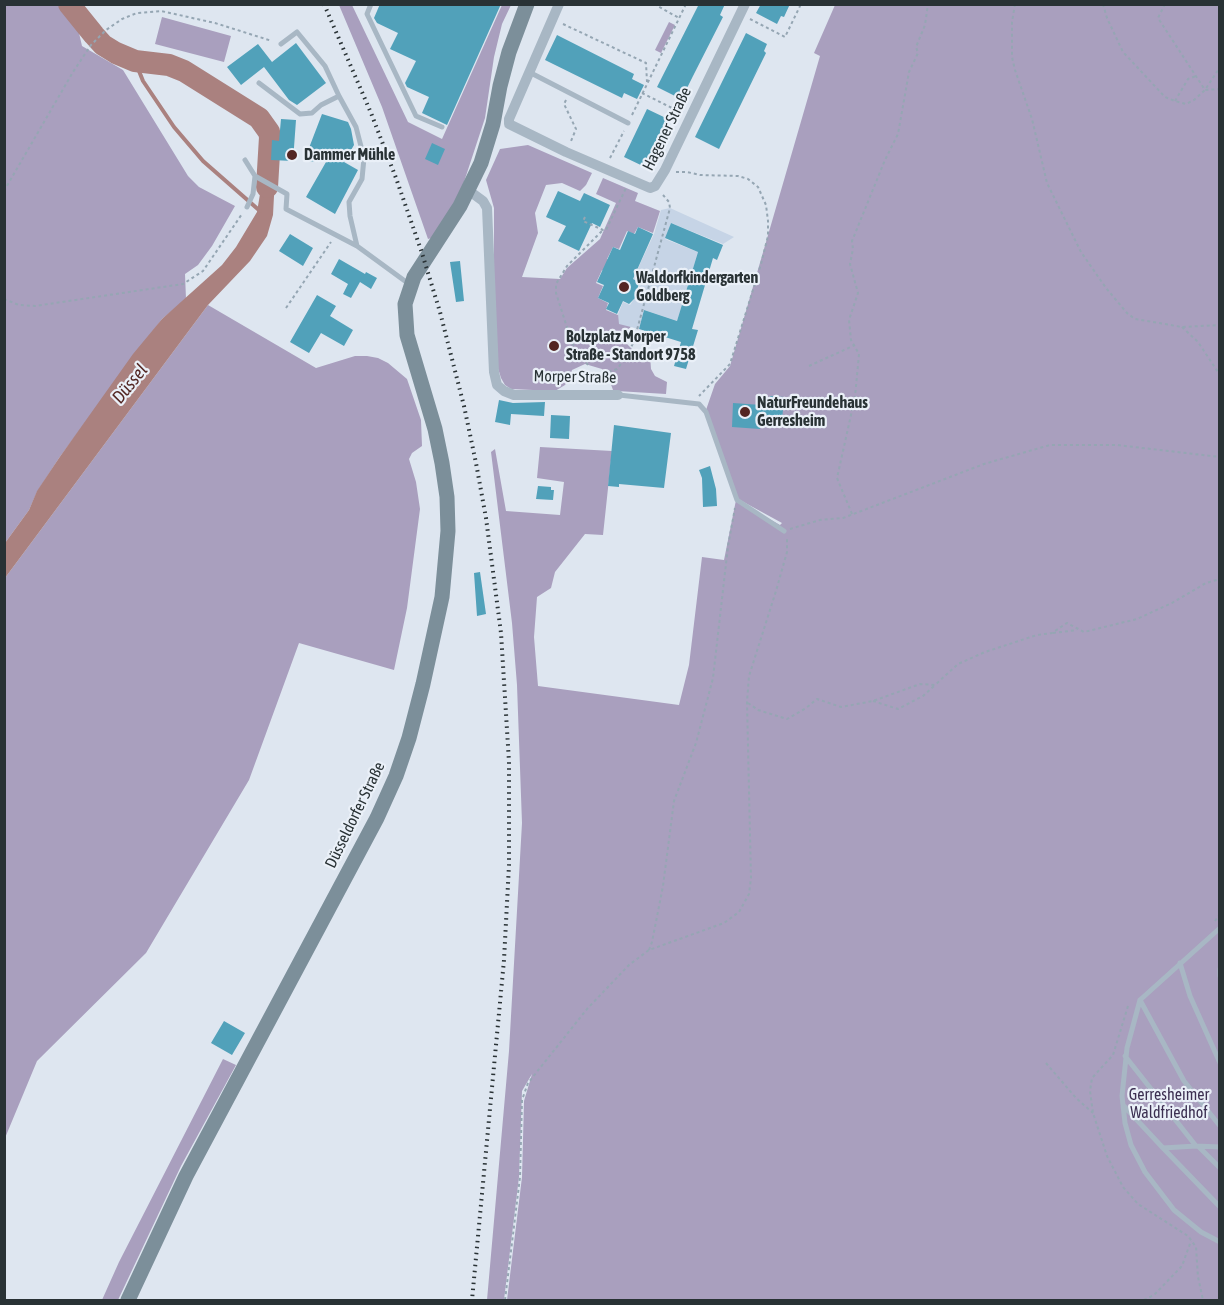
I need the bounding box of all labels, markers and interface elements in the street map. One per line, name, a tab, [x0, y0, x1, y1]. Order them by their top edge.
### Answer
street label: Hagener Straße	[639, 84, 695, 174]
place label: Dammer Mühle	[304, 145, 395, 165]
marker: Dammer Mühle	[285, 148, 299, 162]
place label: Waldorfkindergarten Goldberg	[636, 268, 758, 306]
marker: Waldorfkindergarten Goldberg	[617, 280, 631, 294]
place label: Bolzplatz Morper Straße - Standort 9758	[566, 327, 695, 365]
marker: Bolzplatz Morper Straße - Standort 9758	[547, 339, 561, 353]
water label: Düssel	[108, 360, 152, 408]
street label: Morper Straße	[534, 367, 616, 387]
place label: NaturFreundehaus Gerresheim	[757, 393, 868, 431]
marker: NaturFreundehaus Gerresheim	[738, 405, 752, 419]
street label: Düsseldorfer Straße	[321, 759, 389, 871]
park label: Gerresheimer Waldfriedhof	[1129, 1085, 1209, 1123]

